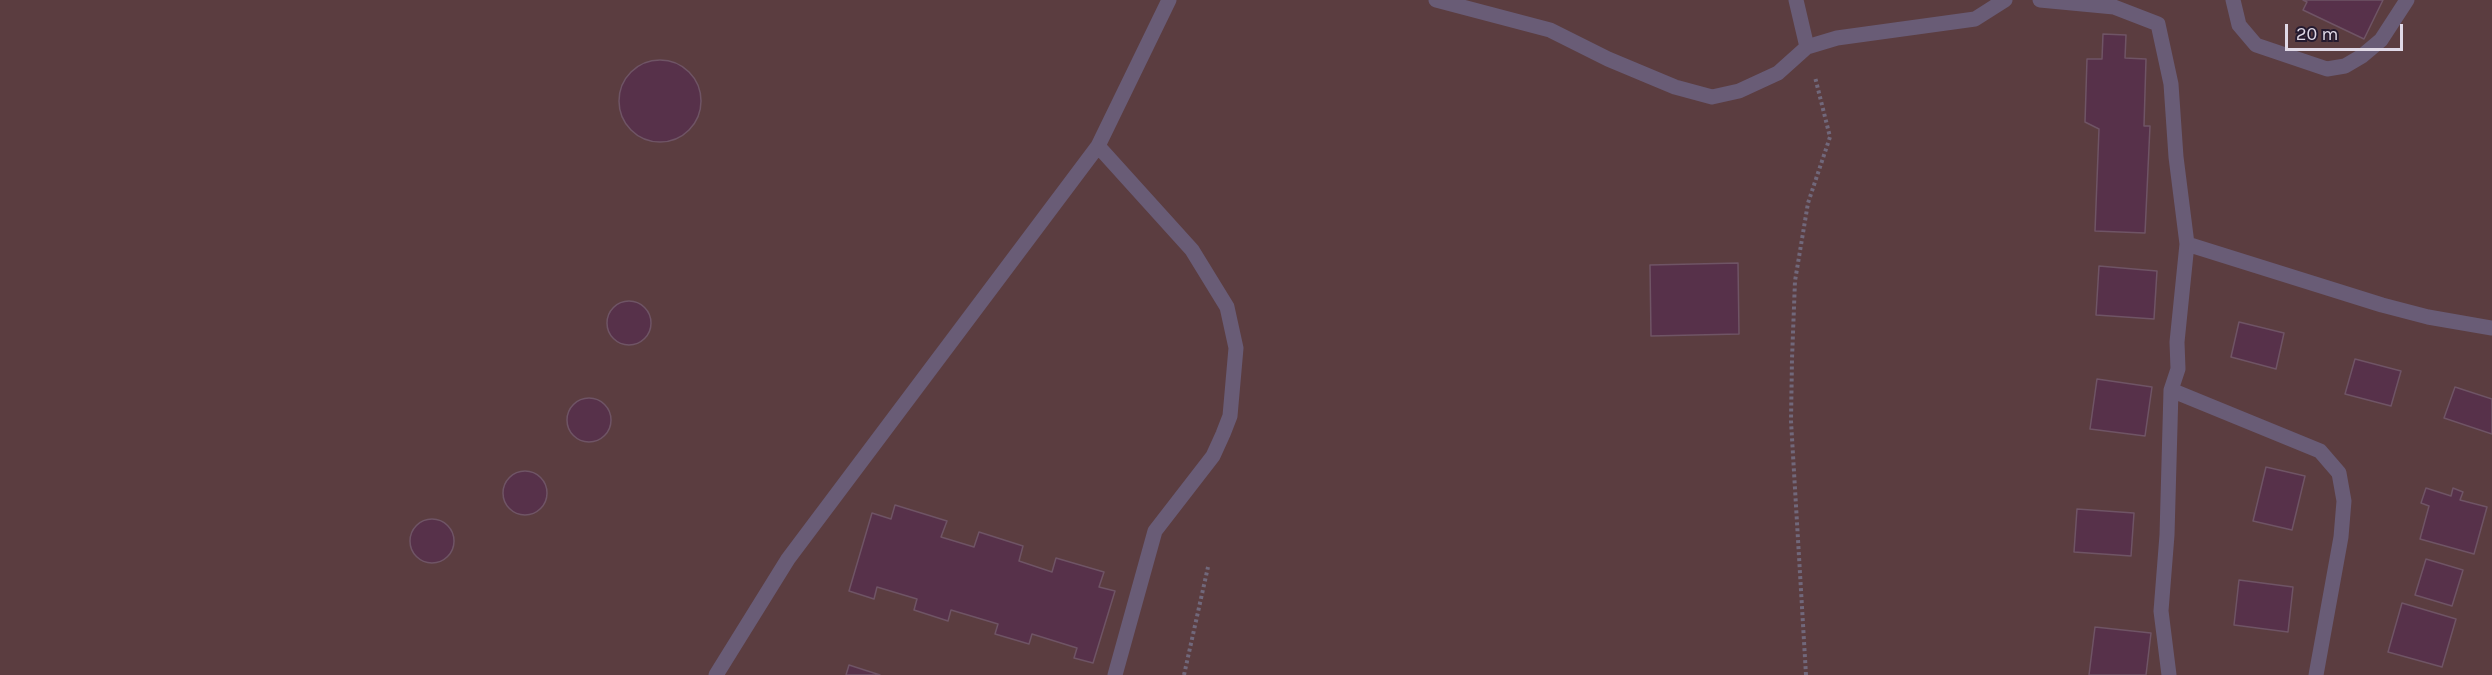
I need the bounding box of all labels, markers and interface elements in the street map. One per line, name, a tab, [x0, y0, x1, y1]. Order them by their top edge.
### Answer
scale bar	[2288, 12, 2406, 50]
text: 20 m	[2296, 23, 2338, 45]

